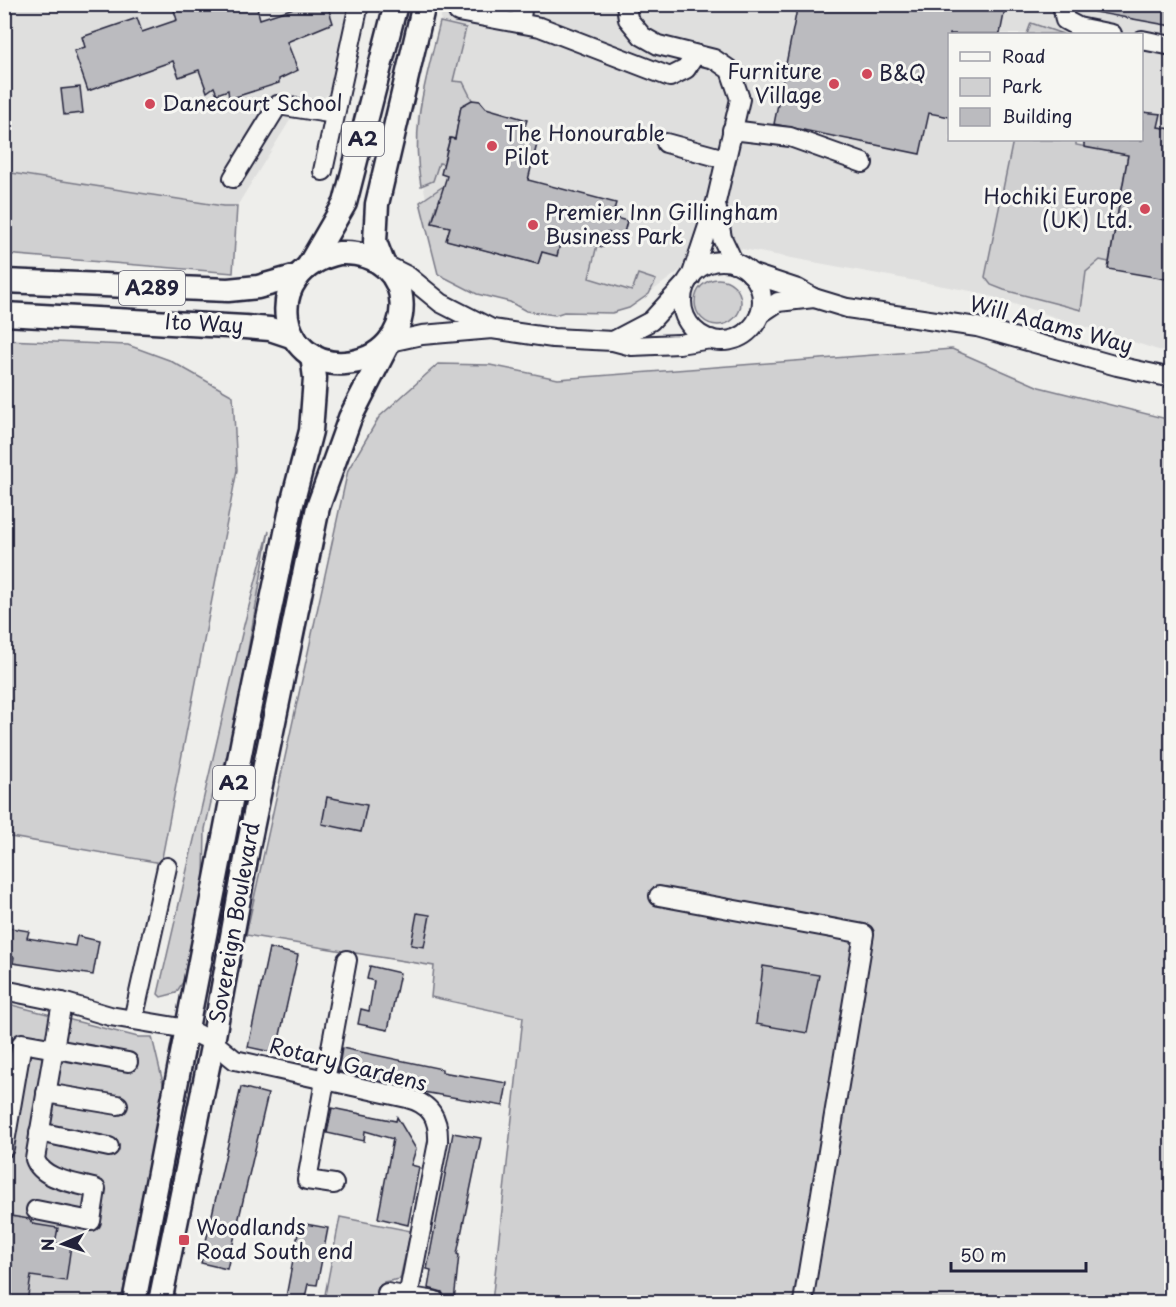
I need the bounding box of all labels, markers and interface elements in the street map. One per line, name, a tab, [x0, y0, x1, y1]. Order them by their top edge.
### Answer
legend	[948, 33, 1143, 141]
text: Road	[1002, 42, 1046, 69]
place label: Furniture Village	[727, 54, 822, 110]
place label: B&Q	[879, 56, 926, 88]
marker: B&Q	[860, 67, 874, 81]
text: Park	[1002, 72, 1042, 99]
marker: Furniture Village	[827, 77, 841, 91]
place label: Danecourt School	[162, 86, 343, 118]
marker: Danecourt School	[143, 97, 157, 111]
text: Building	[1002, 102, 1072, 129]
place label: The Honourable Pilot	[504, 116, 665, 172]
road number: A2	[342, 122, 384, 156]
marker: The Honourable Pilot	[485, 139, 499, 153]
place label: Hochiki Europe (UK) Ltd.	[983, 179, 1133, 235]
place label: Premier Inn Gillingham Business Park	[545, 195, 778, 251]
marker: Hochiki Europe (UK) Ltd.	[1138, 202, 1152, 216]
marker: Premier Inn Gillingham Business Park	[526, 218, 540, 232]
road number: A289	[119, 271, 185, 305]
street label: Will Adams Way	[966, 286, 1137, 360]
street label: Ito Way	[164, 304, 244, 340]
road number: A2	[213, 766, 255, 800]
street label: Sovereign Boulevard	[200, 819, 266, 1026]
street label: Rotary Gardens	[266, 1028, 431, 1098]
place label: Woodlands Road South end	[196, 1210, 353, 1266]
north arrow	[33, 1214, 93, 1274]
marker: Woodlands Road South end	[177, 1233, 191, 1247]
scale bar	[951, 1235, 1086, 1273]
text: N	[35, 1238, 59, 1252]
text: 50 m	[960, 1241, 1007, 1268]

